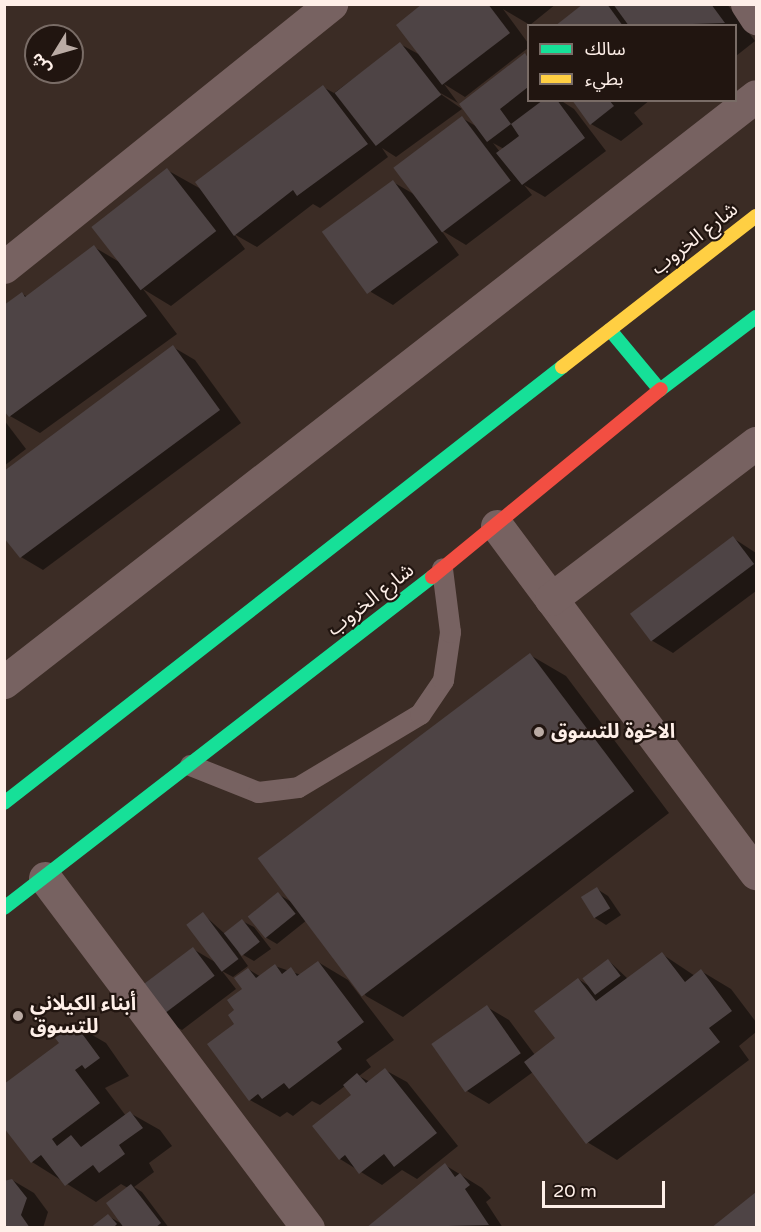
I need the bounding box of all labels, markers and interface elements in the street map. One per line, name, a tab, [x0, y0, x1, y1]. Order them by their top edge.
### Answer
north arrow	[24, 24, 84, 84]
legend	[527, 24, 737, 102]
text: سالك	[585, 38, 626, 60]
text: ش	[27, 49, 56, 78]
text: بطيء	[585, 68, 623, 90]
street label: شارع الخروب	[647, 198, 743, 280]
street label: شارع الخروب	[323, 559, 419, 641]
place label: الاخوة للتسوق	[551, 720, 675, 744]
marker: الاخوة للتسوق	[532, 725, 546, 739]
place label: أبناء الكيلاني للتسوق	[30, 993, 136, 1040]
marker: أبناء الكيلاني للتسوق	[11, 1009, 25, 1023]
scale bar	[545, 1169, 668, 1207]
text: 20 m	[553, 1180, 597, 1202]

